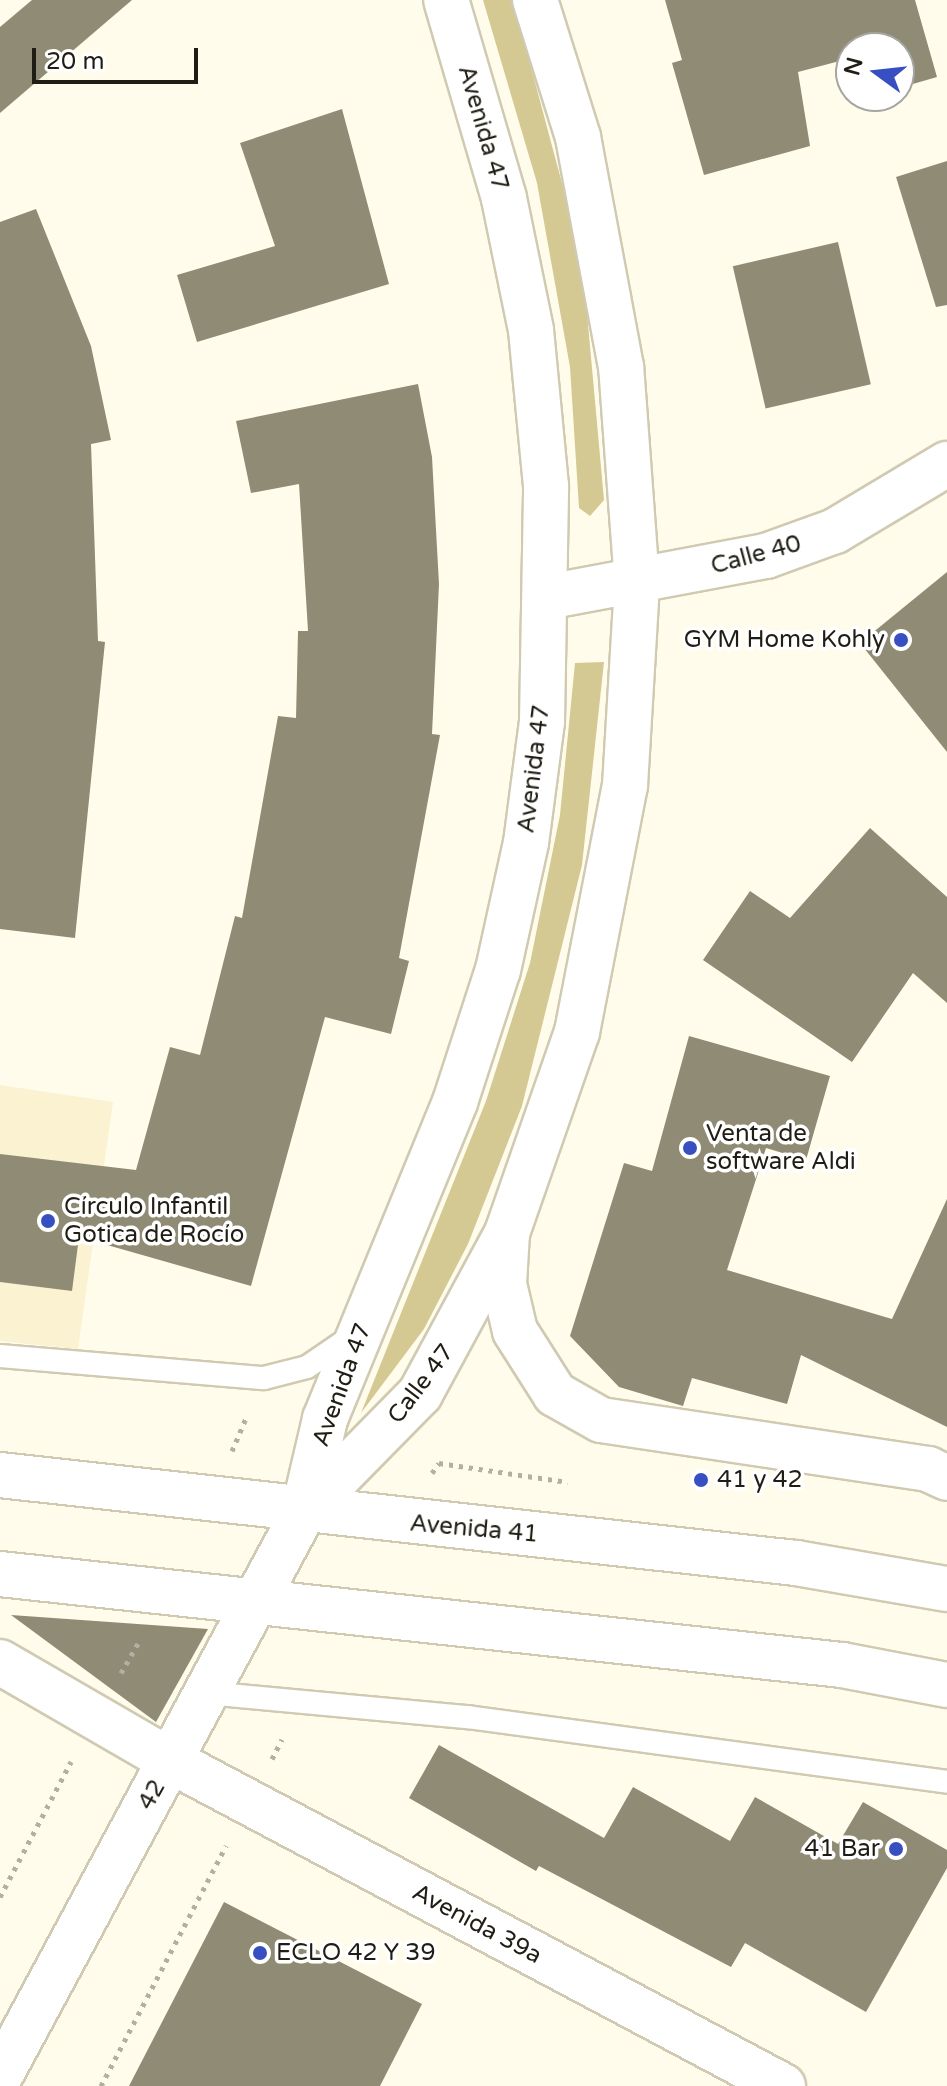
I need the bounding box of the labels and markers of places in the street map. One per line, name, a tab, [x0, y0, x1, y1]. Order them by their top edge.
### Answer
place label: GYM Home Kohly	[684, 626, 885, 654]
marker: GYM Home Kohly	[892, 631, 910, 649]
place label: Venta de software Aldi	[706, 1120, 856, 1176]
marker: Venta de software Aldi	[681, 1139, 699, 1157]
place label: Círculo Infantil Gotica de Rocío	[64, 1193, 244, 1249]
marker: Círculo Infantil Gotica de Rocío	[39, 1212, 57, 1230]
place label: 41 y 42	[717, 1466, 803, 1494]
marker: 41 y 42	[692, 1471, 710, 1489]
place label: 41 Bar	[804, 1835, 880, 1863]
marker: 41 Bar	[887, 1840, 905, 1858]
place label: ECLO 42 Y 39	[276, 1939, 435, 1967]
marker: ECLO 42 Y 39	[251, 1944, 269, 1962]

